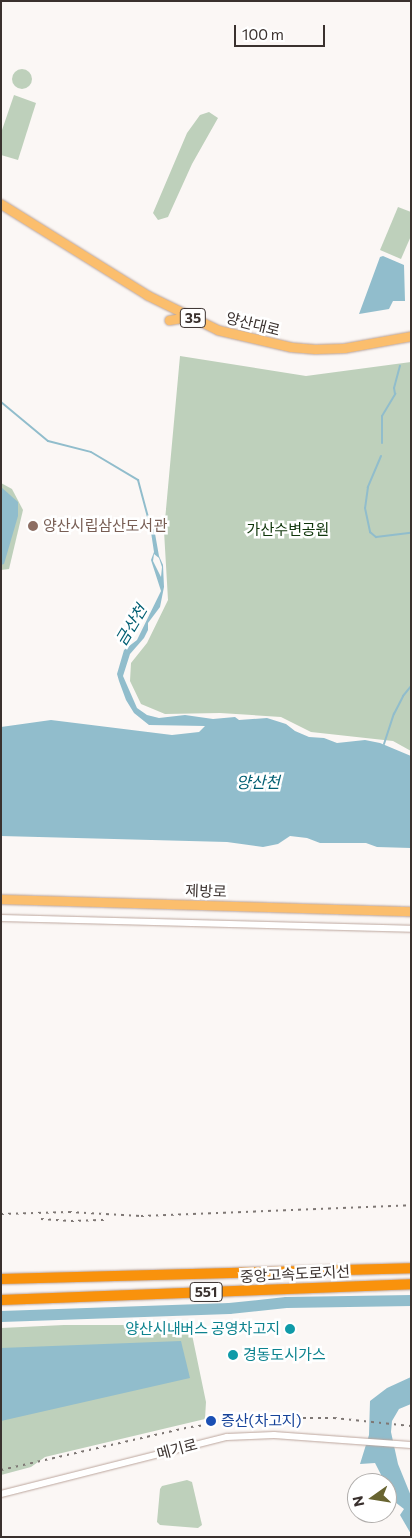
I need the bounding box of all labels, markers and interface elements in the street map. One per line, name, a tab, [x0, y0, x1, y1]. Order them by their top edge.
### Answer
scale bar	[237, 15, 328, 47]
text: 100 m	[242, 25, 284, 43]
road number: 35	[179, 306, 207, 330]
street label: 양산대로	[224, 309, 282, 339]
place label: 양산시립삼산도서관	[43, 517, 167, 535]
marker: 양산시립삼산도서관	[27, 520, 39, 532]
park label: 가산수변공원	[247, 521, 329, 539]
water label: 금산천	[111, 601, 151, 649]
water label: 양산천	[236, 772, 280, 792]
street label: 제방로	[185, 881, 227, 901]
street label: 중앙고속도로지선	[239, 1262, 351, 1286]
road number: 551	[188, 1280, 224, 1304]
place label: 양산시내버스 공영차고지	[125, 1320, 280, 1338]
marker: 양산시내버스 공영차고지	[284, 1323, 296, 1335]
place label: 경동도시가스	[243, 1346, 326, 1364]
marker: 경동도시가스	[227, 1349, 239, 1361]
place label: 증산(차고지)	[221, 1412, 302, 1430]
marker: 증산(차고지)	[205, 1415, 217, 1427]
street label: 메기로	[155, 1435, 199, 1463]
north arrow	[347, 1473, 397, 1523]
text: N	[348, 1494, 367, 1508]

